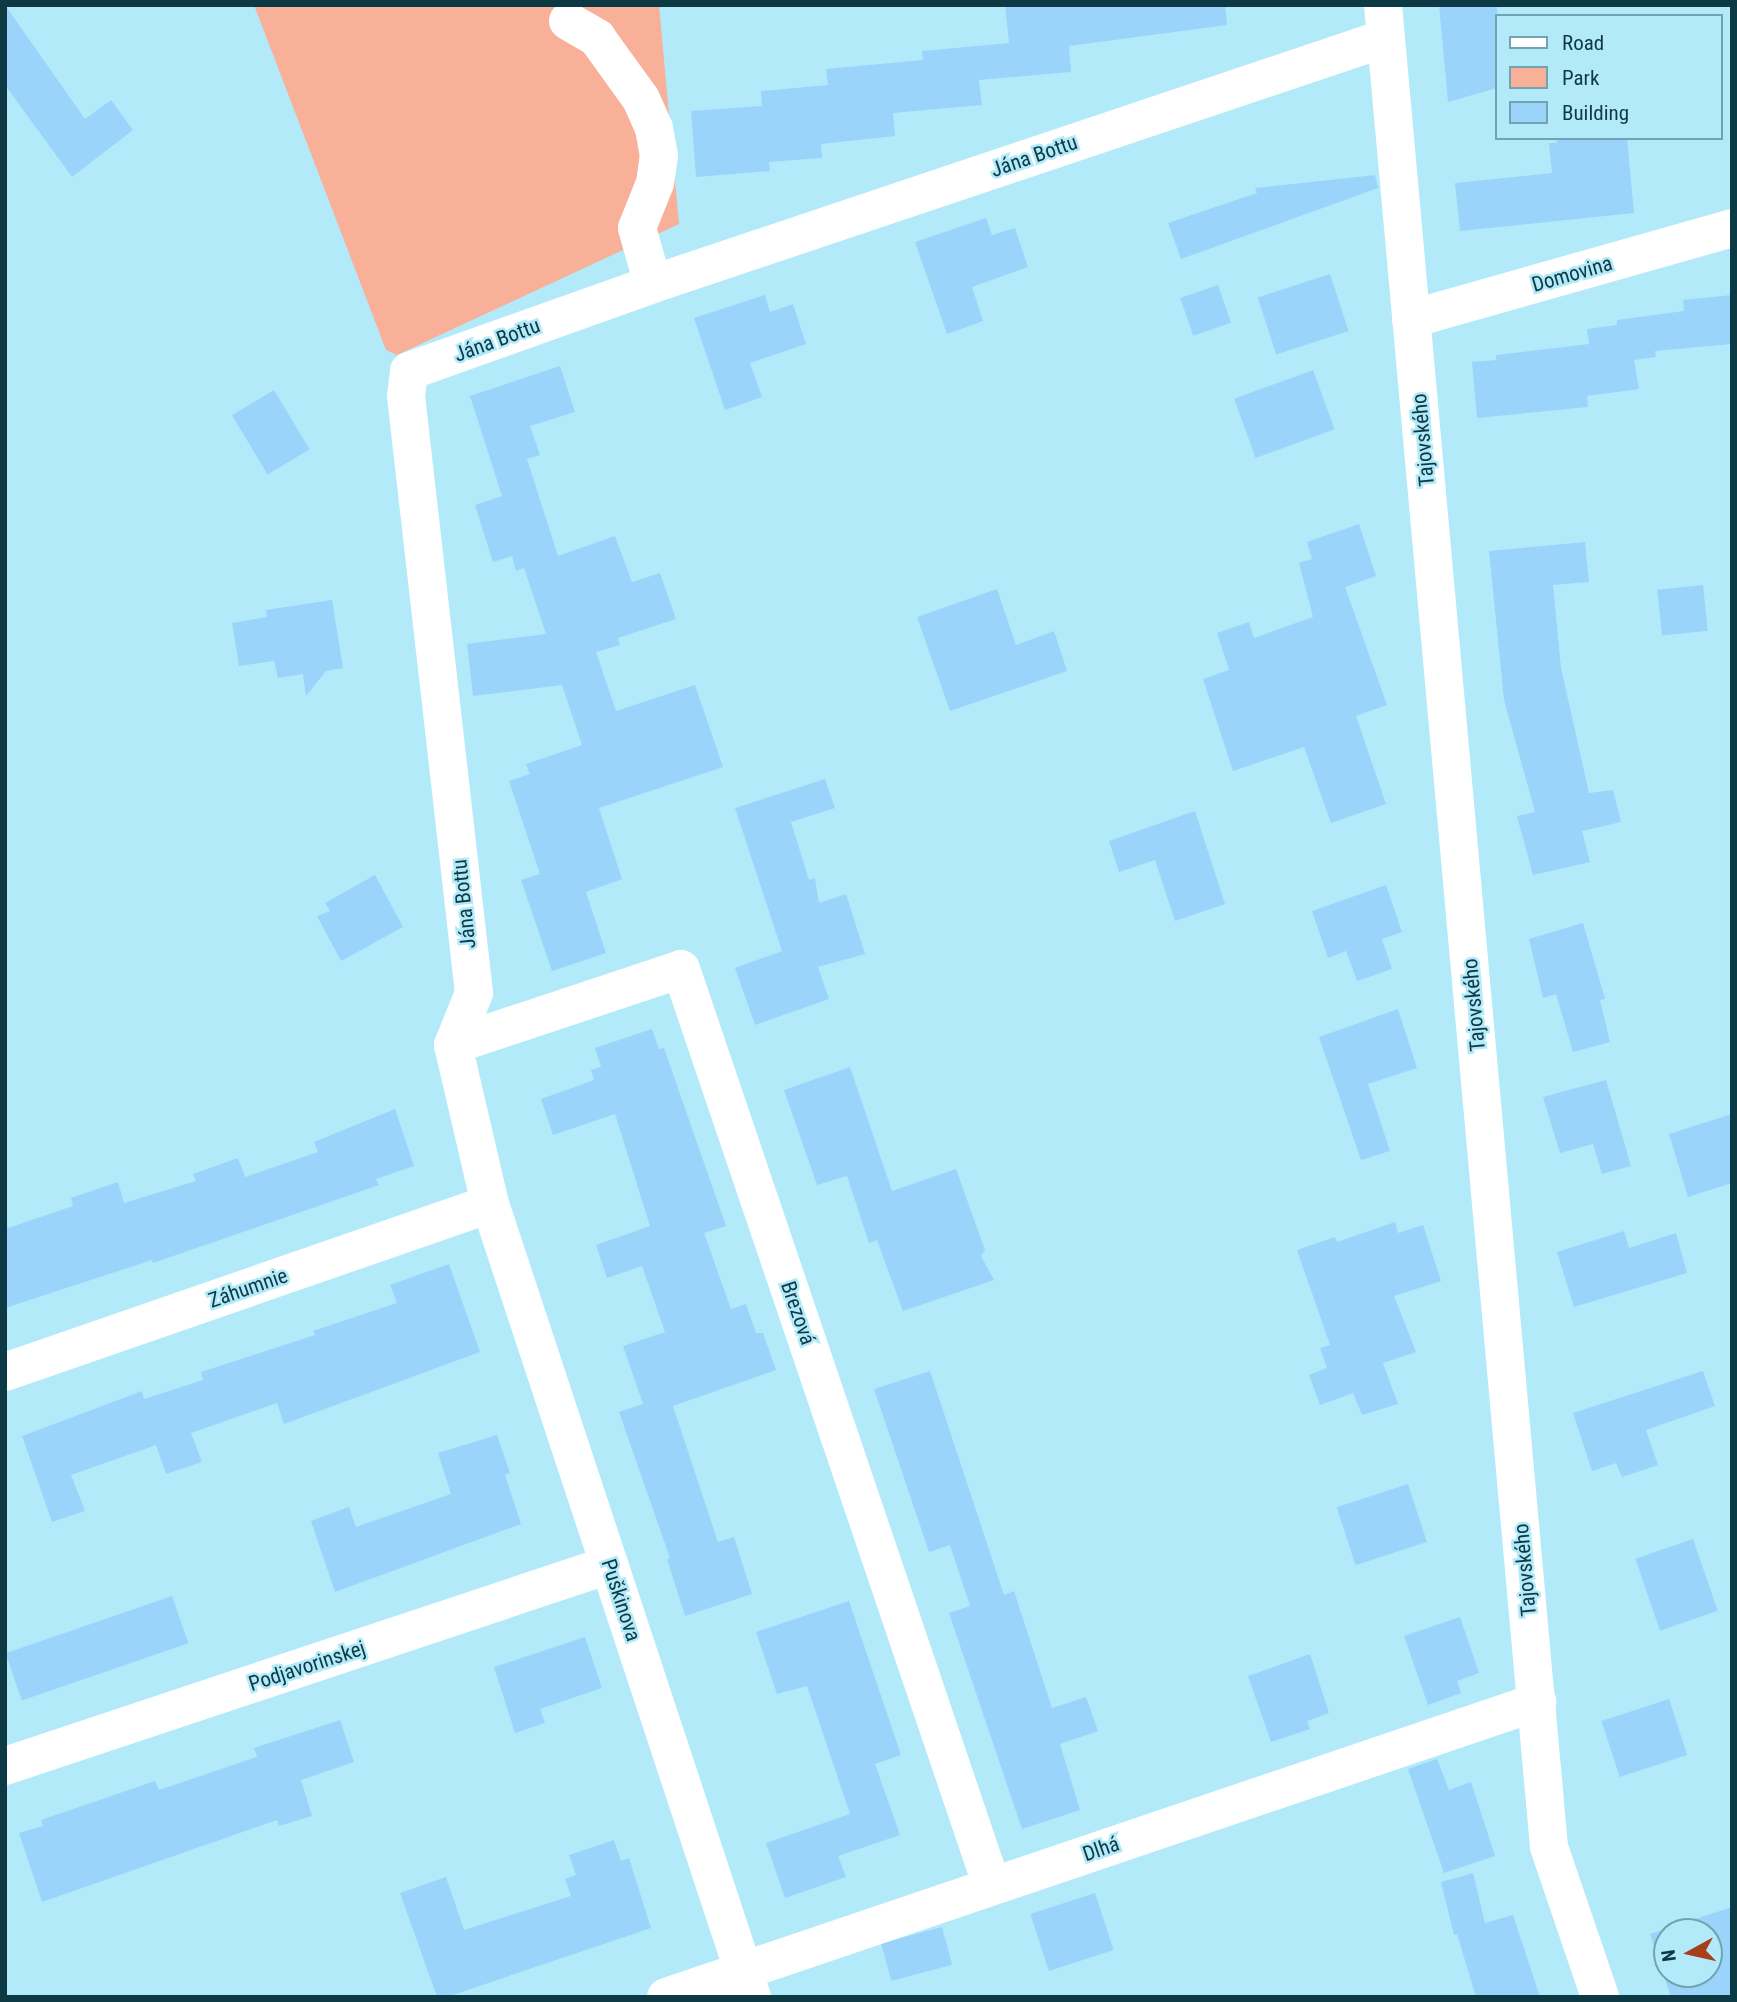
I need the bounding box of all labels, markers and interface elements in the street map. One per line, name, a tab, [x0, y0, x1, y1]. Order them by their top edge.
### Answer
legend	[1496, 14, 1723, 140]
text: Road	[1562, 31, 1604, 55]
text: Park	[1562, 66, 1599, 90]
text: Building	[1562, 101, 1629, 125]
street label: Jána Bottu	[987, 129, 1081, 183]
street label: Domovina	[1529, 250, 1615, 298]
street label: Jána Bottu	[450, 313, 544, 367]
street label: Tajovského	[1406, 392, 1440, 488]
street label: Jána Bottu	[447, 858, 481, 950]
street label: Tajovského	[1457, 957, 1491, 1053]
street label: Záhumnie	[205, 1263, 291, 1313]
street label: Brezová	[775, 1278, 821, 1348]
street label: Tajovského	[1508, 1522, 1542, 1618]
street label: Puškinova	[596, 1556, 646, 1644]
street label: Podjavorinskej	[245, 1635, 369, 1697]
street label: Dlhá	[1079, 1831, 1123, 1867]
north arrow	[1653, 1918, 1723, 1988]
text: N	[1656, 1948, 1681, 1963]

